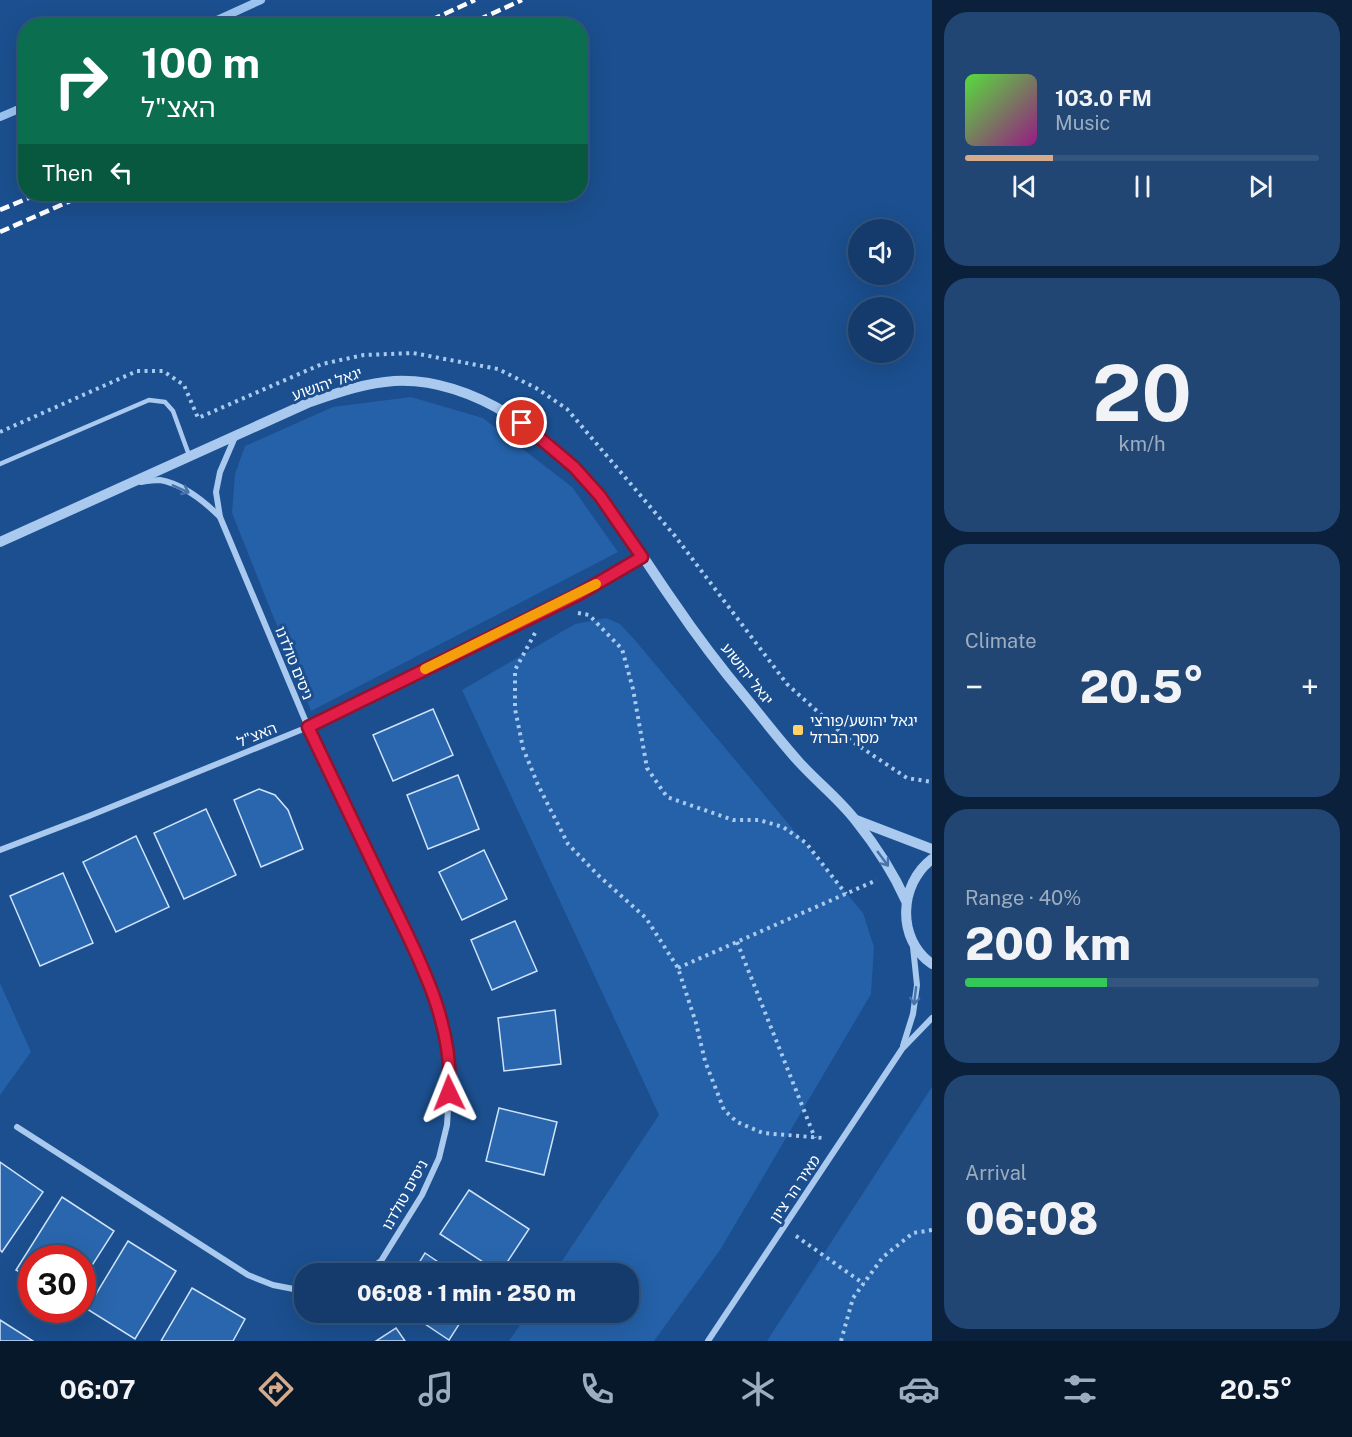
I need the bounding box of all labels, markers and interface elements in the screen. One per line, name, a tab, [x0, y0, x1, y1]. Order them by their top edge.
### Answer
text: 100 m	[141, 38, 260, 87]
icon: right	[42, 42, 120, 120]
text: 103.0 FM	[1055, 85, 1152, 111]
text: האצ"ל	[141, 91, 216, 123]
text: Music	[1055, 111, 1110, 135]
icon: left	[105, 156, 138, 189]
text: Then	[42, 160, 93, 186]
icon: previous	[1008, 170, 1041, 203]
icon: pause	[1126, 170, 1159, 203]
icon: next	[1244, 170, 1277, 203]
map controls	[848, 219, 914, 363]
button: sound	[848, 219, 914, 285]
button: layers	[848, 297, 914, 363]
text: 20	[1092, 347, 1192, 439]
street label: יגאל יהושוע	[289, 364, 364, 403]
pin	[496, 397, 547, 448]
icon: arrive	[505, 406, 538, 439]
text: km/h	[1118, 432, 1166, 456]
one-way arrow	[172, 483, 190, 495]
street label: ניסים טולדנו	[272, 624, 317, 702]
text: Climate	[965, 629, 1037, 653]
street label: יגאל יהושוע	[718, 640, 777, 708]
text: 20.5°	[1080, 660, 1204, 713]
text: −	[965, 668, 983, 706]
text: +	[1301, 668, 1319, 706]
place label: יגאל יהושע/פורצי מסך הברזל	[810, 712, 918, 746]
street label: האצ"ל	[234, 719, 279, 750]
marker: יגאל יהושע/פורצי מסך הברזל	[791, 723, 805, 737]
one-way arrow	[877, 850, 890, 866]
text: Range · 40%	[965, 886, 1081, 910]
text: 200 km	[965, 917, 1131, 970]
one-way arrow	[909, 986, 920, 1006]
position arrow	[417, 1061, 481, 1125]
street label: מאיר הר ציון	[766, 1152, 823, 1226]
street label: ניסים טולדנו	[378, 1157, 431, 1233]
text: Arrival	[965, 1161, 1027, 1185]
text: 06:08	[965, 1192, 1098, 1245]
speed limit sign: 30	[18, 1245, 96, 1323]
text: 06:08 · 1 min · 250 m	[357, 1280, 576, 1306]
icon: directions	[255, 1368, 297, 1410]
icon: music	[415, 1368, 457, 1410]
icon: phone	[576, 1368, 618, 1410]
icon: climate	[737, 1368, 779, 1410]
icon: car	[898, 1368, 940, 1410]
icon: filters	[1059, 1368, 1101, 1410]
text: 06:07	[59, 1373, 136, 1405]
text: 20.5°	[1220, 1373, 1292, 1405]

